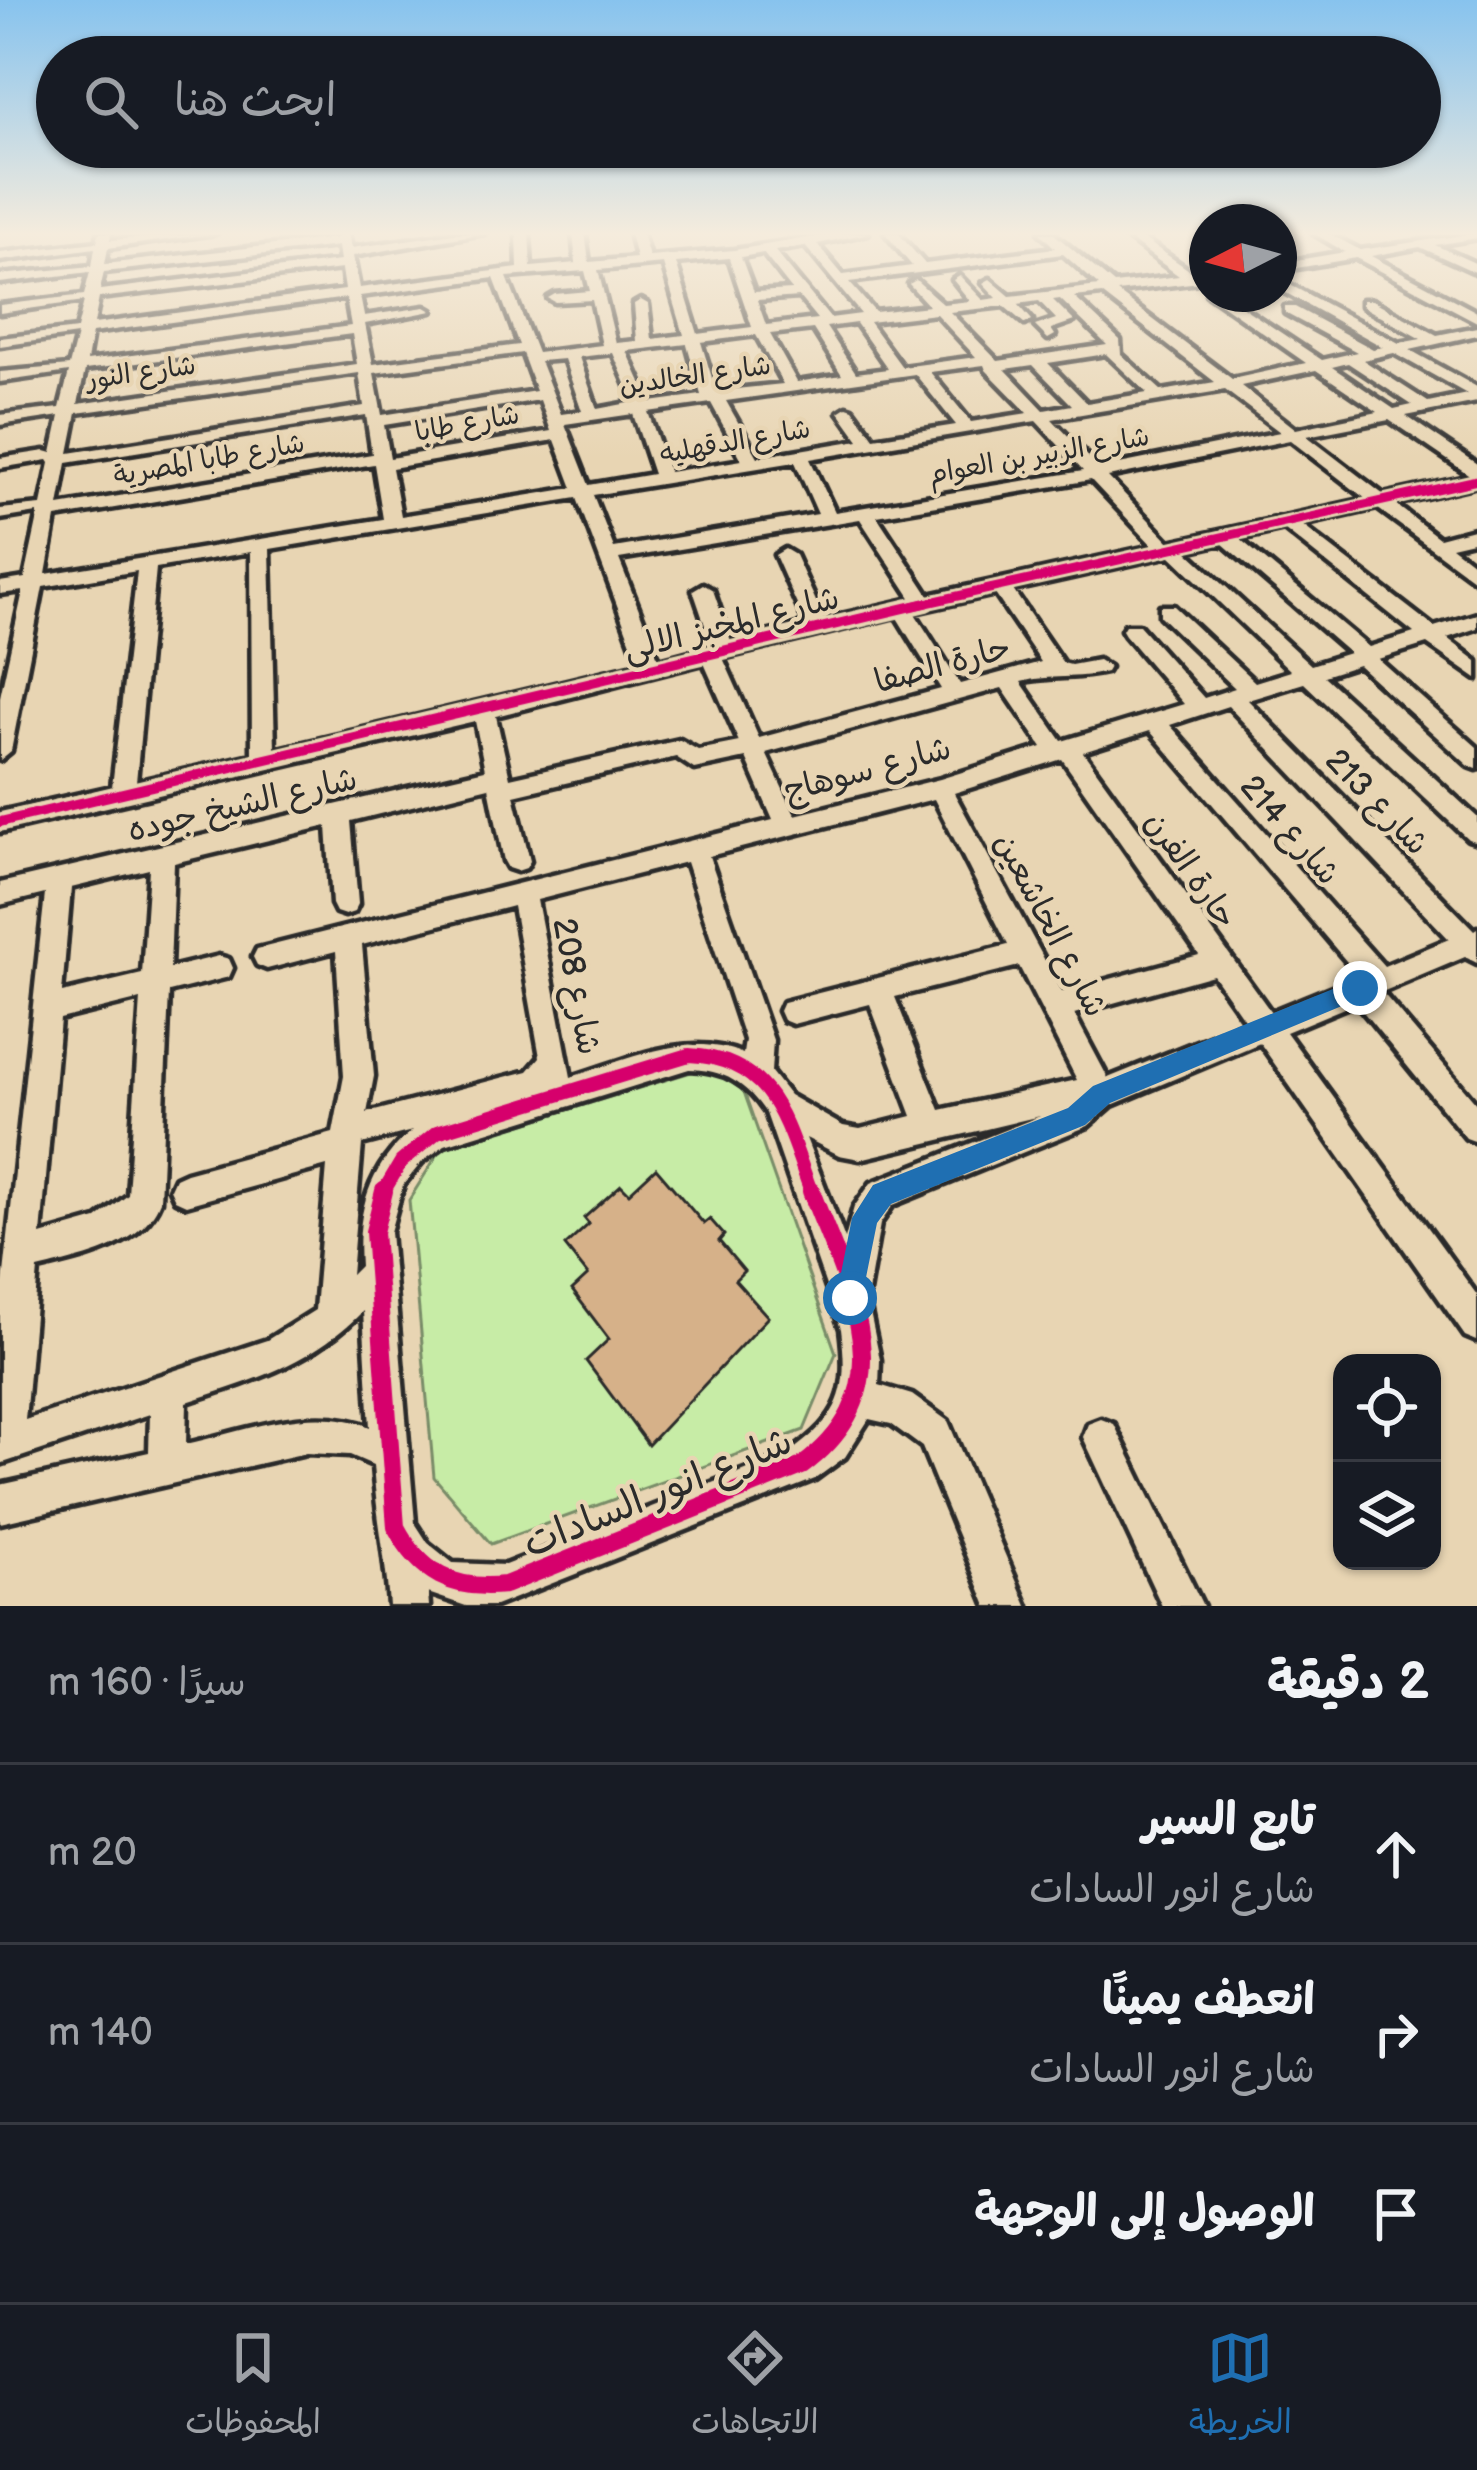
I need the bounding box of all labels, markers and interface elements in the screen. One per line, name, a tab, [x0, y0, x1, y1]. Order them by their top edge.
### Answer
search box	[36, 36, 1441, 168]
icon: search	[78, 69, 144, 135]
text: ابحث هنا	[174, 74, 337, 129]
north arrow	[1189, 204, 1297, 312]
street label: شارع النور	[82, 349, 198, 399]
street label: شارع الخالدين	[617, 350, 773, 404]
street label: شارع طابا	[412, 399, 522, 451]
street label: شارع الدقهليه	[657, 413, 813, 473]
street label: شارع الزبير بن العوام	[926, 421, 1153, 495]
street label: شارع طابا المصرية	[111, 427, 308, 494]
street label: شارع المخبز الالى	[620, 578, 844, 672]
street label: حارة الصفا	[870, 628, 1015, 702]
street label: شارع سوهاج	[779, 728, 956, 813]
street label: شارع 213	[1315, 741, 1437, 865]
street label: شارع الشيخ جوده	[124, 759, 362, 853]
street label: شارع 214	[1230, 767, 1348, 895]
street label: حارة الفرن	[1135, 804, 1245, 937]
street label: شارع الخاشعين	[983, 826, 1116, 1025]
street label: شارع 208	[541, 915, 609, 1059]
route end	[1333, 961, 1387, 1015]
route start	[823, 1271, 877, 1325]
map controls	[1333, 1354, 1441, 1570]
button: locate	[1333, 1354, 1441, 1462]
street label: شارع انور السادات	[517, 1418, 800, 1571]
button: layers	[1333, 1462, 1441, 1570]
text: 2 دقيقة	[1267, 1652, 1429, 1713]
text: سيرًا · 160 m	[48, 1660, 246, 1707]
text: تابع السير	[1142, 1793, 1315, 1848]
icon: ahead	[1363, 1821, 1429, 1887]
text: 20 m	[48, 1830, 137, 1877]
text: شارع انور السادات	[1029, 1867, 1315, 1914]
text: انعطف يمينًا	[1102, 1973, 1315, 2028]
icon: right	[1363, 2001, 1429, 2067]
text: 140 m	[48, 2010, 153, 2057]
text: شارع انور السادات	[1029, 2047, 1315, 2094]
icon: arrive	[1363, 2181, 1429, 2247]
text: الوصول إلى الوجهة	[974, 2185, 1315, 2240]
tab: المحفوظات	[185, 2325, 321, 2451]
tab: الاتجاهات	[691, 2325, 819, 2451]
tab: الخريطة	[1189, 2325, 1292, 2451]

